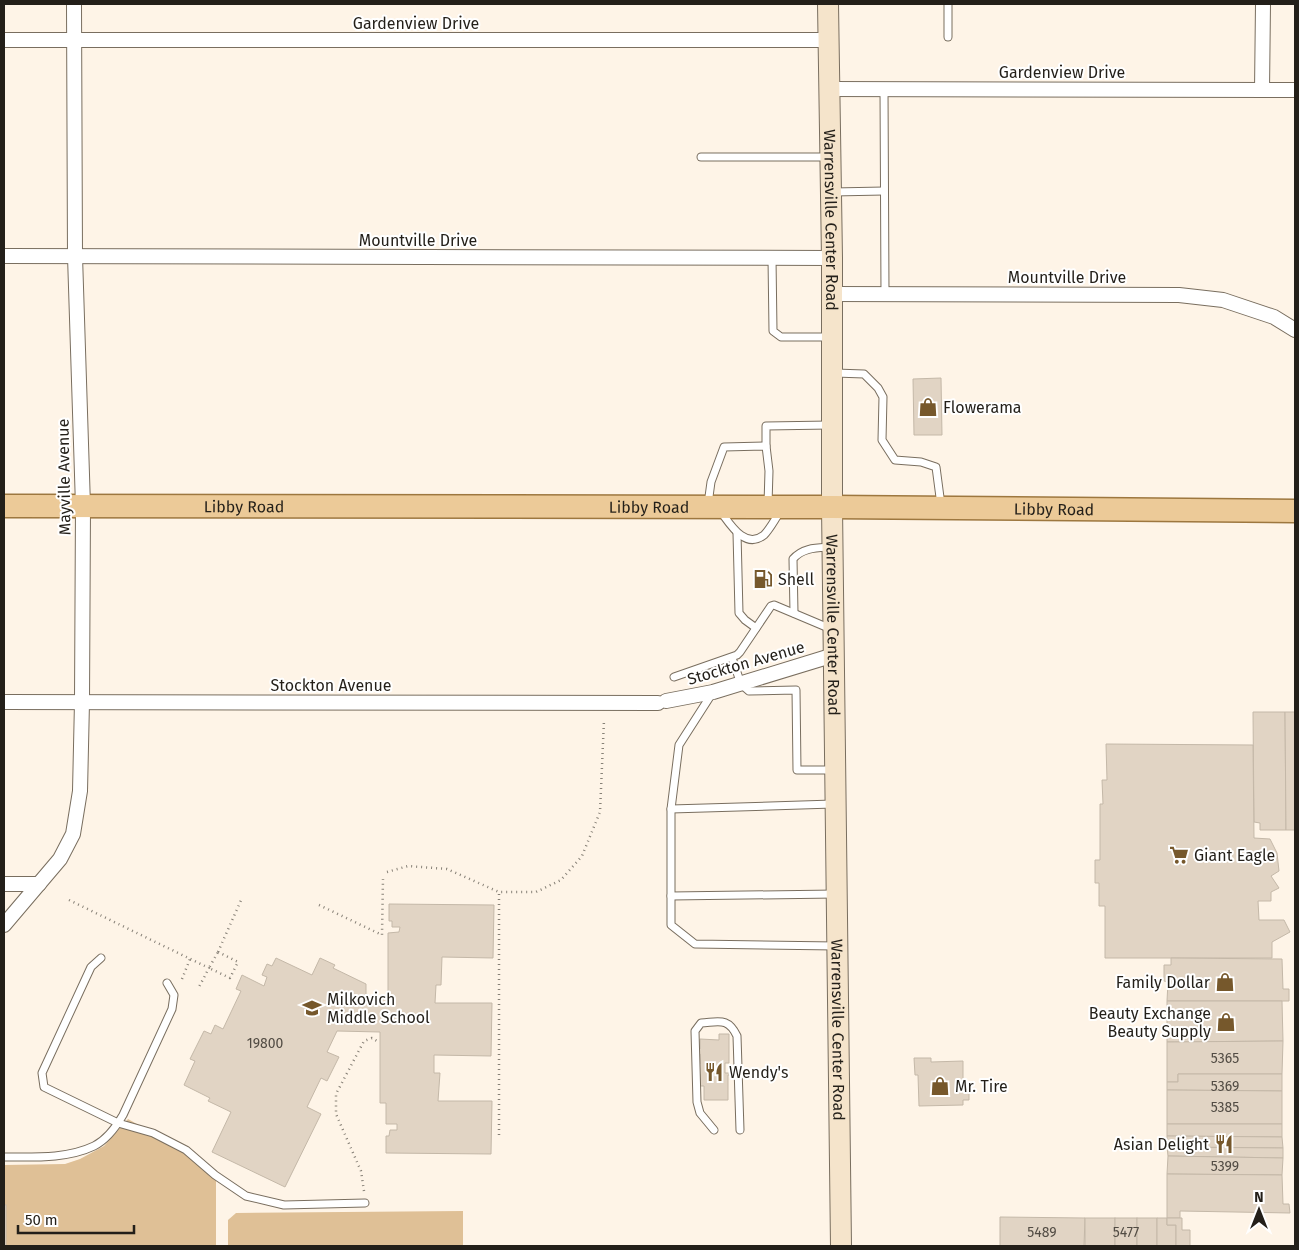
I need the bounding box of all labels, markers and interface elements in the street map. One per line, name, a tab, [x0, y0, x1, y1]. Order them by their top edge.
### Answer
street label: Gardenview Drive	[353, 14, 479, 33]
street label: Gardenview Drive	[999, 63, 1125, 82]
street label: Warrensville Center Road	[820, 129, 842, 311]
street label: Mountville Drive	[359, 231, 477, 250]
street label: Mountville Drive	[1008, 268, 1126, 287]
shop icon: Flowerama	[917, 396, 939, 418]
place label: Flowerama	[943, 398, 1022, 417]
street label: Mayville Avenue	[53, 419, 75, 535]
street label: Libby Road	[204, 497, 284, 516]
street label: Libby Road	[609, 497, 689, 516]
street label: Libby Road	[1014, 499, 1094, 519]
street label: Warrensville Center Road	[823, 534, 844, 716]
fuel station icon: Shell	[752, 568, 774, 590]
place label: Shell	[778, 570, 815, 589]
street label: Stockton Avenue	[685, 637, 807, 689]
street label: Stockton Avenue	[270, 676, 392, 695]
supermarket icon: Giant Eagle	[1168, 844, 1190, 866]
place label: Giant Eagle	[1194, 846, 1275, 865]
street label: Warrensville Center Road	[828, 939, 849, 1121]
shop icon: Family Dollar	[1214, 971, 1236, 993]
place label: Family Dollar	[1116, 973, 1211, 992]
place label: Milkovich Middle School	[327, 990, 430, 1027]
school or university icon: Milkovich Middle School	[301, 997, 323, 1019]
place label: Beauty Exchange Beauty Supply	[1089, 1004, 1211, 1041]
shop icon: Beauty Exchange Beauty Supply	[1215, 1011, 1237, 1033]
house number: 19800	[247, 1035, 284, 1052]
house number: 5365	[1211, 1050, 1239, 1067]
restaurant icon: Wendy's	[703, 1061, 725, 1083]
place label: Wendy's	[729, 1063, 788, 1082]
shop icon: Mr. Tire	[929, 1075, 951, 1097]
place label: Mr. Tire	[955, 1077, 1008, 1096]
house number: 5369	[1211, 1078, 1239, 1095]
house number: 5385	[1211, 1099, 1239, 1116]
restaurant icon: Asian Delight	[1213, 1133, 1235, 1155]
place label: Asian Delight	[1114, 1135, 1209, 1154]
house number: 5399	[1211, 1158, 1239, 1175]
north arrow	[1234, 1185, 1284, 1235]
text: N	[1254, 1189, 1264, 1206]
scale bar	[18, 1202, 134, 1234]
text: 50 m	[25, 1211, 58, 1229]
house number: 5489	[1027, 1224, 1057, 1241]
house number: 5477	[1113, 1224, 1139, 1241]

